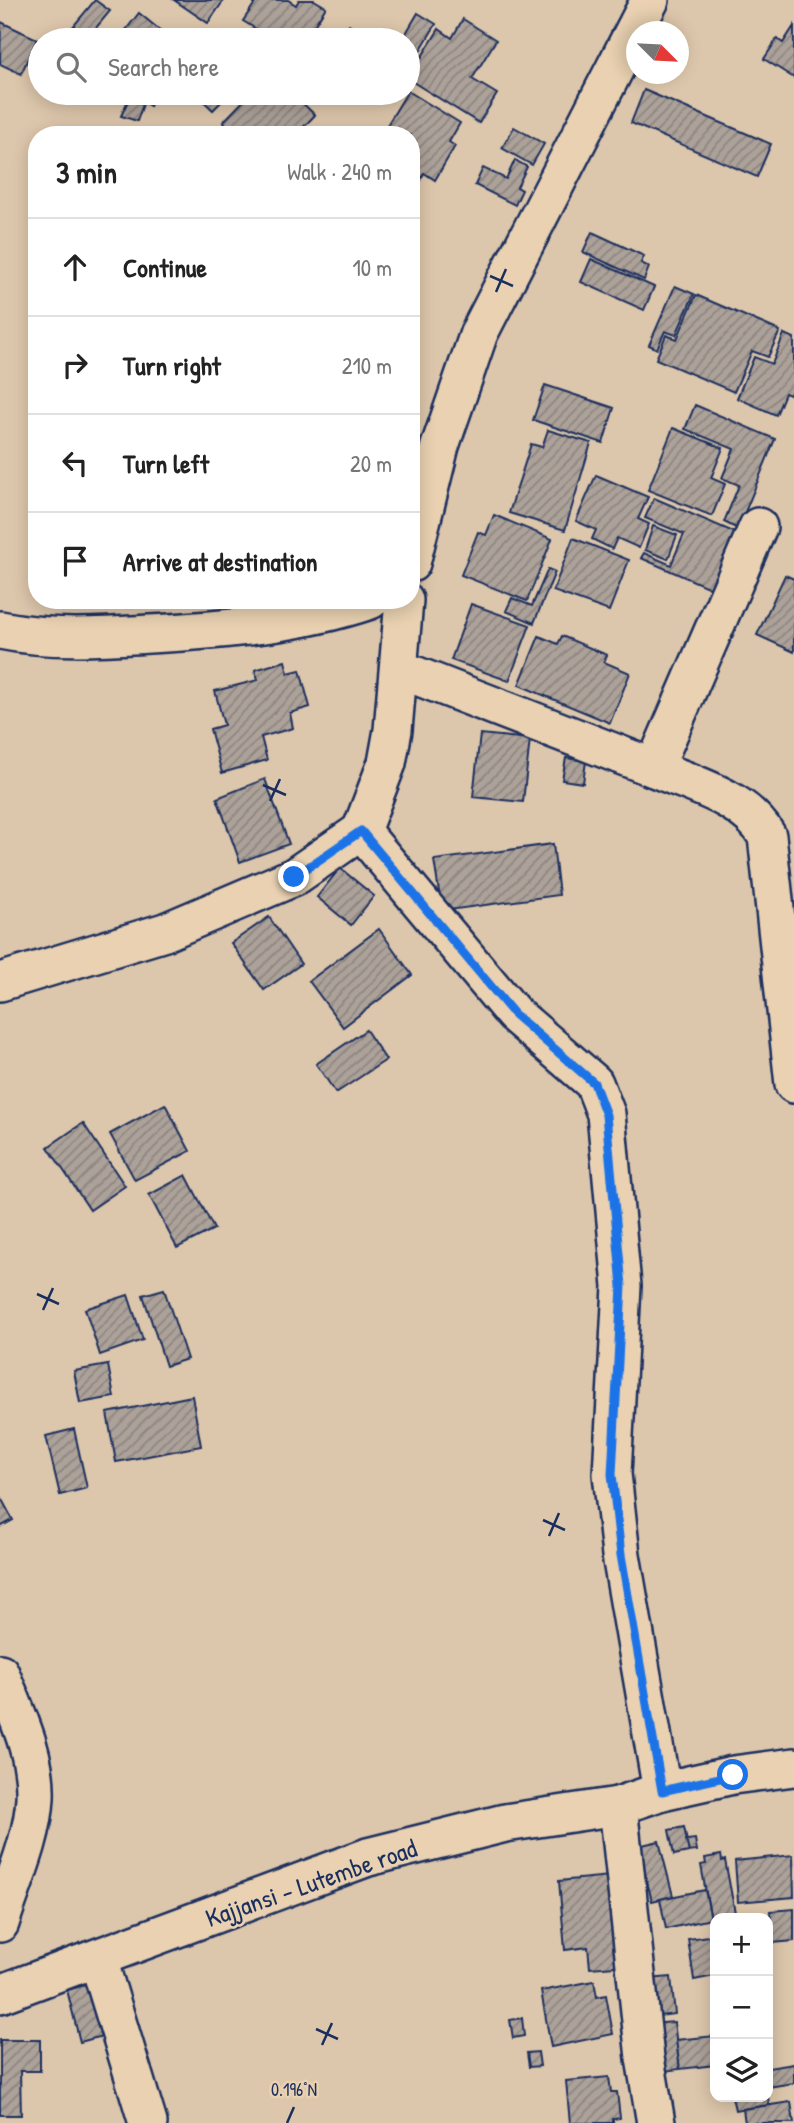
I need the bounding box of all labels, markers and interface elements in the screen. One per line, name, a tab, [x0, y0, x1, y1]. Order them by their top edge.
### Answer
north arrow	[626, 21, 689, 84]
search box	[28, 28, 420, 105]
icon: search	[52, 48, 90, 86]
text: Search here	[108, 49, 219, 84]
text: 3 min	[56, 152, 117, 192]
text: Walk · 240 m	[287, 156, 392, 187]
icon: ahead	[56, 248, 94, 286]
text: Continue	[123, 250, 207, 285]
text: 10 m	[352, 252, 392, 283]
icon: right	[56, 346, 94, 384]
text: Turn right	[123, 348, 221, 383]
text: 210 m	[342, 350, 392, 381]
icon: left	[56, 444, 94, 482]
text: Turn left	[123, 446, 209, 481]
text: 20 m	[350, 448, 392, 479]
icon: arrive	[56, 542, 94, 580]
text: Arrive at destination	[123, 544, 318, 579]
route end	[278, 861, 309, 892]
route start	[717, 1759, 748, 1790]
street label: Kajjansi - Lutembe road	[201, 1830, 421, 1935]
map controls	[710, 1913, 773, 2102]
button: +	[710, 1913, 773, 1976]
button: −	[710, 1976, 773, 2039]
button: layers	[710, 2039, 773, 2102]
text: 0.196°N	[271, 2077, 317, 2102]

